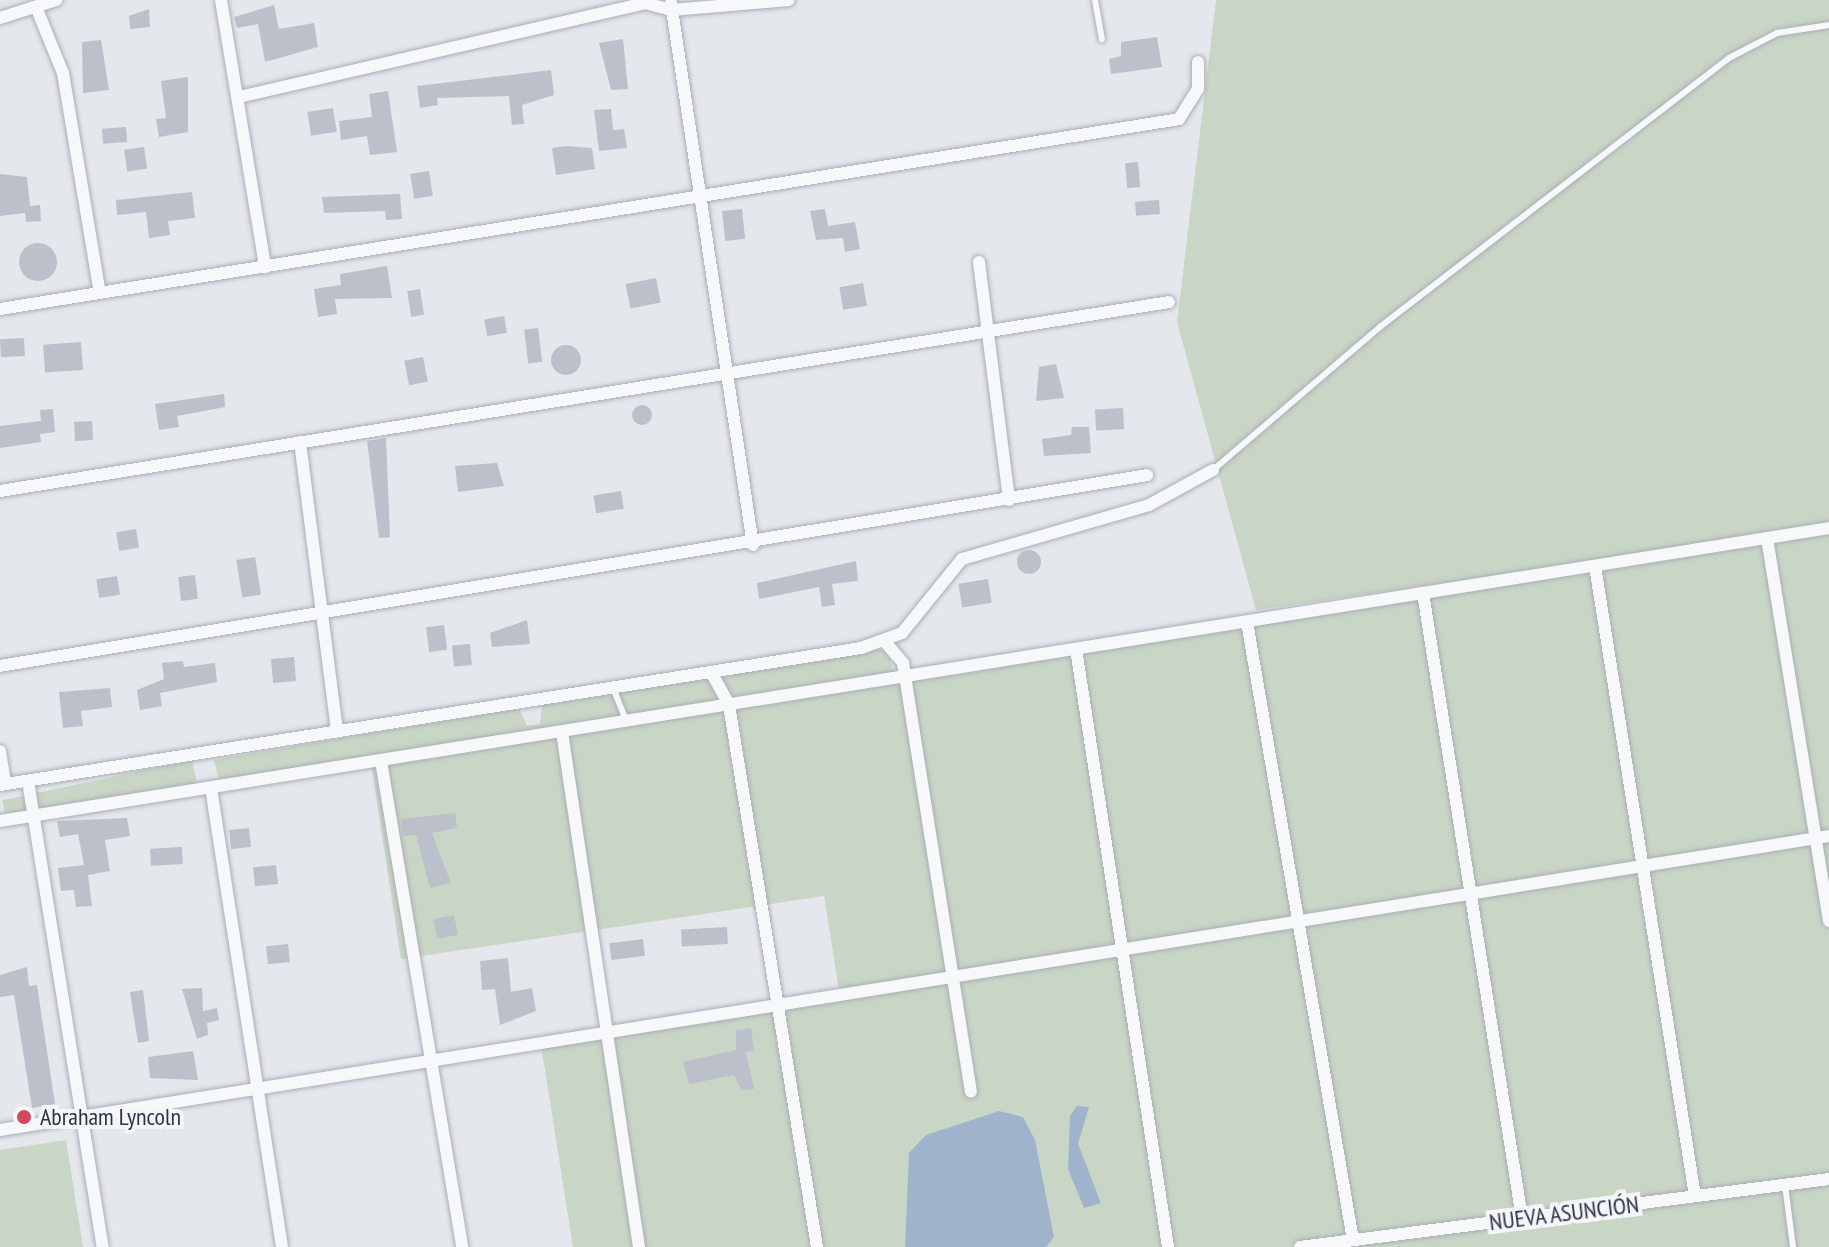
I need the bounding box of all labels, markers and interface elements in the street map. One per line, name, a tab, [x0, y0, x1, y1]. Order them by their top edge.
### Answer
place label: Abraham Lyncoln	[40, 1103, 181, 1131]
marker: Abraham Lyncoln	[15, 1108, 33, 1126]
street label: NUEVA ASUNCIÓN	[1487, 1189, 1641, 1237]

